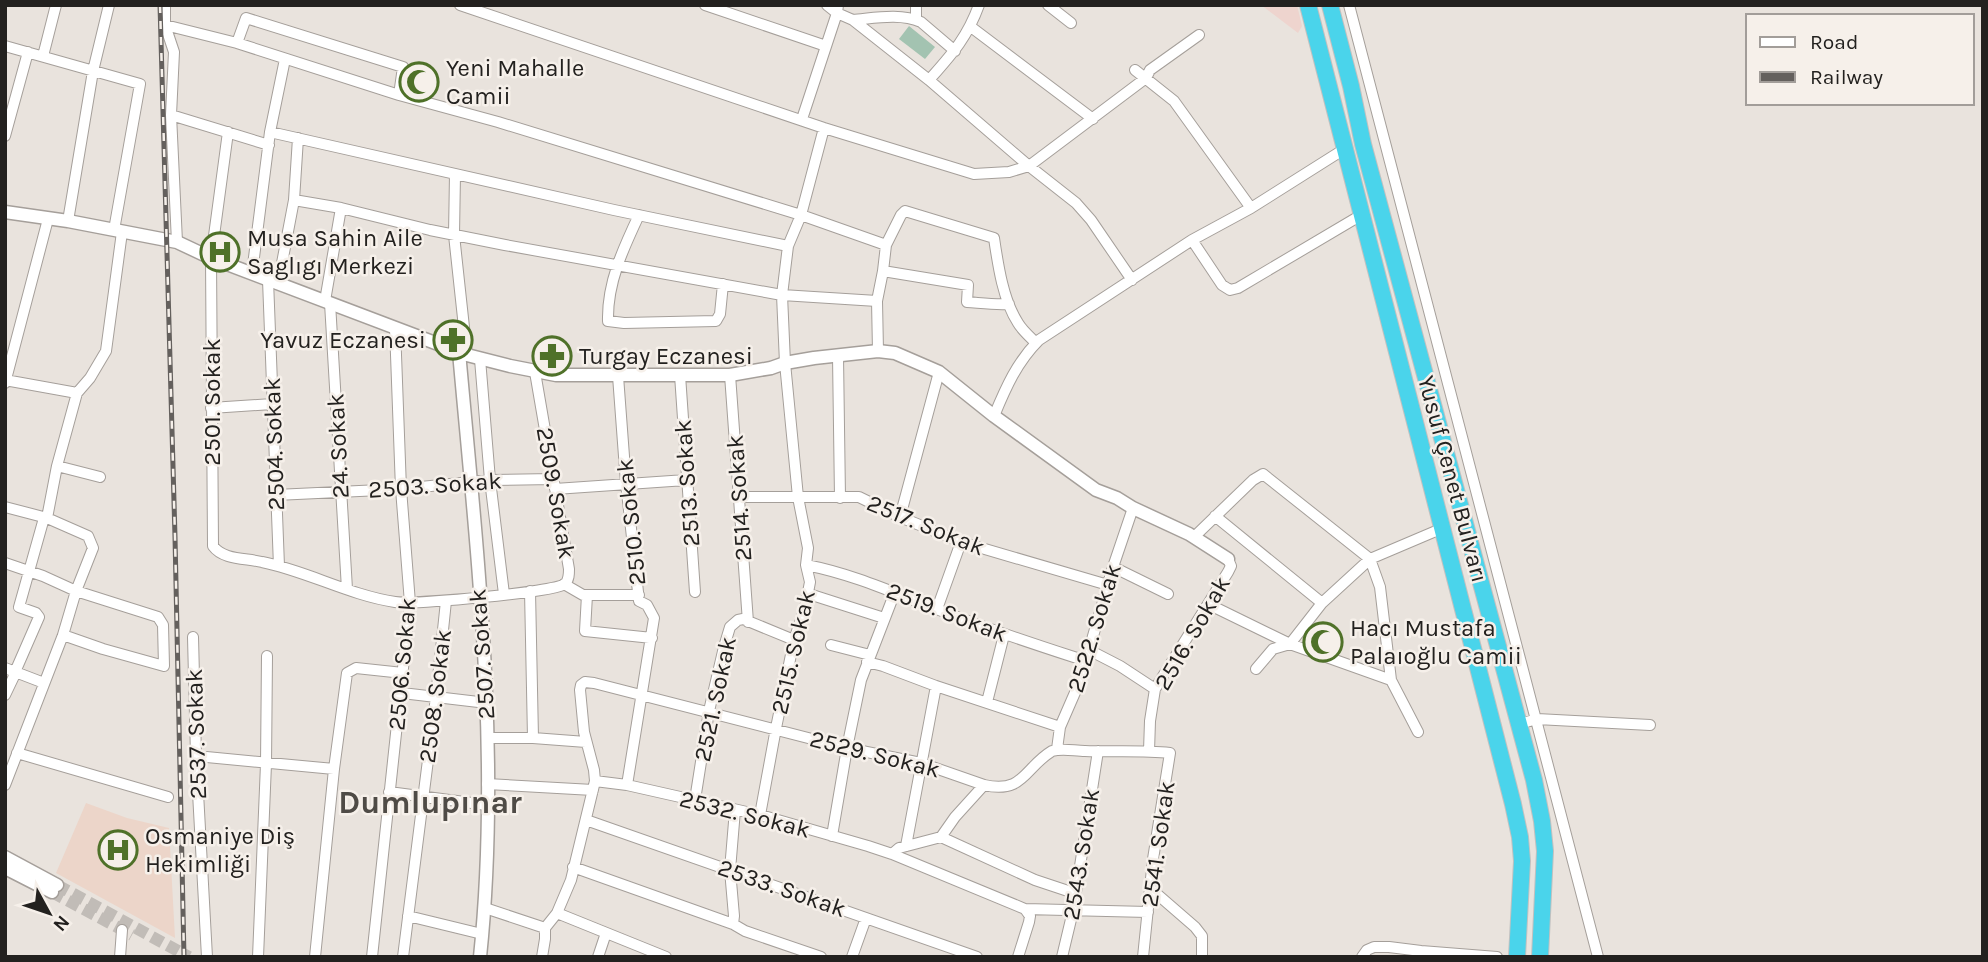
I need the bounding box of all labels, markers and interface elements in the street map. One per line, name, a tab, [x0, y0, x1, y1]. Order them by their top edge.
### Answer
legend	[1746, 14, 1974, 105]
text: Road	[1810, 30, 1858, 54]
place label: Yeni Mahalle Camii	[446, 54, 584, 110]
mosque icon: Yeni Mahalle Camii	[398, 61, 440, 103]
text: Railway	[1810, 65, 1883, 89]
place label: Musa Sahin Aile Saglıgı Merkezi	[247, 224, 423, 280]
hospital icon: Musa Sahin Aile Saglıgı Merkezi	[199, 231, 241, 273]
pharmacy icon: Yavuz Eczanesi	[432, 319, 474, 361]
place label: Yavuz Eczanesi	[260, 326, 426, 354]
pharmacy icon: Turgay Eczanesi	[531, 335, 573, 377]
street label: 2501. Sokak	[198, 338, 226, 466]
place label: Turgay Eczanesi	[579, 342, 753, 370]
street label: Yusuf Çenet Bulvarı	[1412, 373, 1494, 585]
street label: 2504. Sokak	[258, 377, 290, 511]
street label: 24. Sokak	[321, 393, 355, 499]
street label: 2513. Sokak	[669, 418, 705, 548]
street label: 2509. Sokak	[531, 425, 581, 561]
street label: 2514. Sokak	[721, 434, 757, 562]
street label: 2510. Sokak	[610, 457, 652, 587]
street label: 2503. Sokak	[367, 466, 503, 504]
street label: 2517. Sokak	[863, 489, 989, 561]
street label: 2522. Sokak	[1061, 560, 1127, 696]
street label: 2516. Sokak	[1148, 571, 1236, 695]
street label: 2519. Sokak	[883, 576, 1011, 648]
street label: 2515. Sokak	[765, 587, 821, 717]
street label: 2507. Sokak	[463, 588, 501, 720]
street label: 2506. Sokak	[382, 596, 422, 732]
place label: Hacı Mustafa Palaıoğlu Camii	[1350, 614, 1522, 670]
mosque icon: Hacı Mustafa Palaıoğlu Camii	[1302, 621, 1344, 663]
street label: 2508. Sokak	[413, 628, 457, 764]
street label: 2521. Sokak	[688, 634, 742, 764]
street label: 2537. Sokak	[180, 668, 212, 800]
street label: 2529. Sokak	[807, 724, 943, 784]
street label: 2541. Sokak	[1135, 779, 1181, 909]
district label: Dumlupınar	[338, 784, 522, 821]
street label: 2532. Sokak	[677, 784, 813, 844]
street label: 2543. Sokak	[1057, 786, 1105, 922]
place label: Osmaniye Diş Hekimliği	[145, 822, 295, 878]
hospital icon: Osmaniye Diş Hekimliği	[97, 829, 139, 871]
street label: 2533. Sokak	[714, 853, 850, 923]
north arrow	[14, 878, 84, 948]
text: N	[48, 911, 74, 936]

